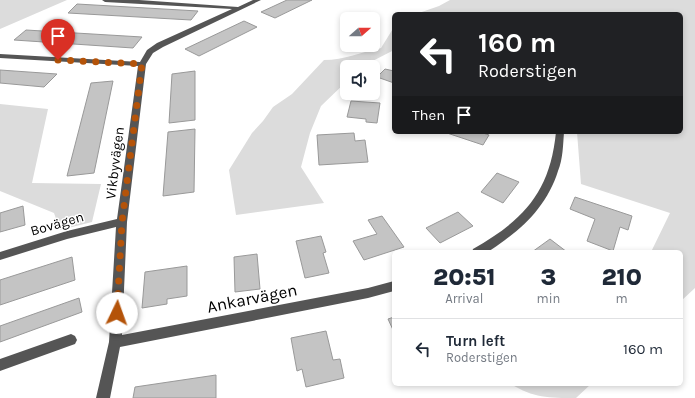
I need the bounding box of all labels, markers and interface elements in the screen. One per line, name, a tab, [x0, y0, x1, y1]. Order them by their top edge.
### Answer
north arrow	[340, 12, 380, 52]
map controls	[340, 12, 380, 100]
pin	[41, 19, 75, 60]
icon: arrive	[47, 25, 69, 47]
text: 160 m	[478, 26, 556, 59]
icon: left	[412, 28, 464, 80]
button: sound	[340, 60, 380, 100]
text: Roderstigen	[478, 60, 577, 82]
icon: arrive	[453, 104, 475, 126]
text: Then	[412, 106, 445, 124]
street label: Vikbyvägen	[102, 126, 128, 200]
street label: Bovägen	[28, 208, 86, 240]
text: 20:51	[433, 263, 495, 291]
text: 3	[541, 263, 556, 291]
text: 210	[601, 263, 642, 291]
street label: Ankarvägen	[205, 279, 299, 317]
text: Arrival	[445, 291, 483, 306]
text: min	[536, 291, 560, 306]
text: m	[616, 291, 628, 306]
position arrow	[96, 292, 138, 334]
text: Turn left	[446, 332, 505, 350]
icon: left	[412, 338, 434, 360]
text: 160 m	[623, 340, 663, 358]
text: Roderstigen	[446, 350, 518, 365]

